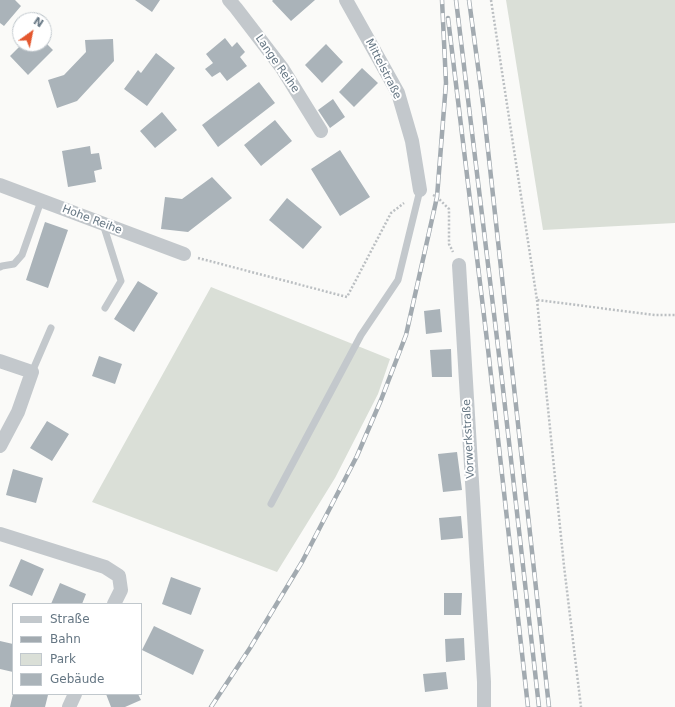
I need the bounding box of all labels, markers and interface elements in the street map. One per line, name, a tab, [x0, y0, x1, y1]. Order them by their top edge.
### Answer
north arrow	[12, 12, 52, 52]
text: N	[31, 14, 46, 30]
street label: Lange Reihe	[252, 32, 302, 96]
street label: Mittelstraße	[362, 37, 404, 101]
street label: Hohe Reihe	[60, 203, 124, 237]
street label: Vorwerkstraße	[460, 399, 478, 479]
legend	[12, 603, 142, 695]
text: Straße	[50, 612, 90, 626]
text: Bahn	[50, 632, 81, 646]
text: Park	[50, 652, 76, 666]
text: Gebäude	[50, 672, 104, 686]

